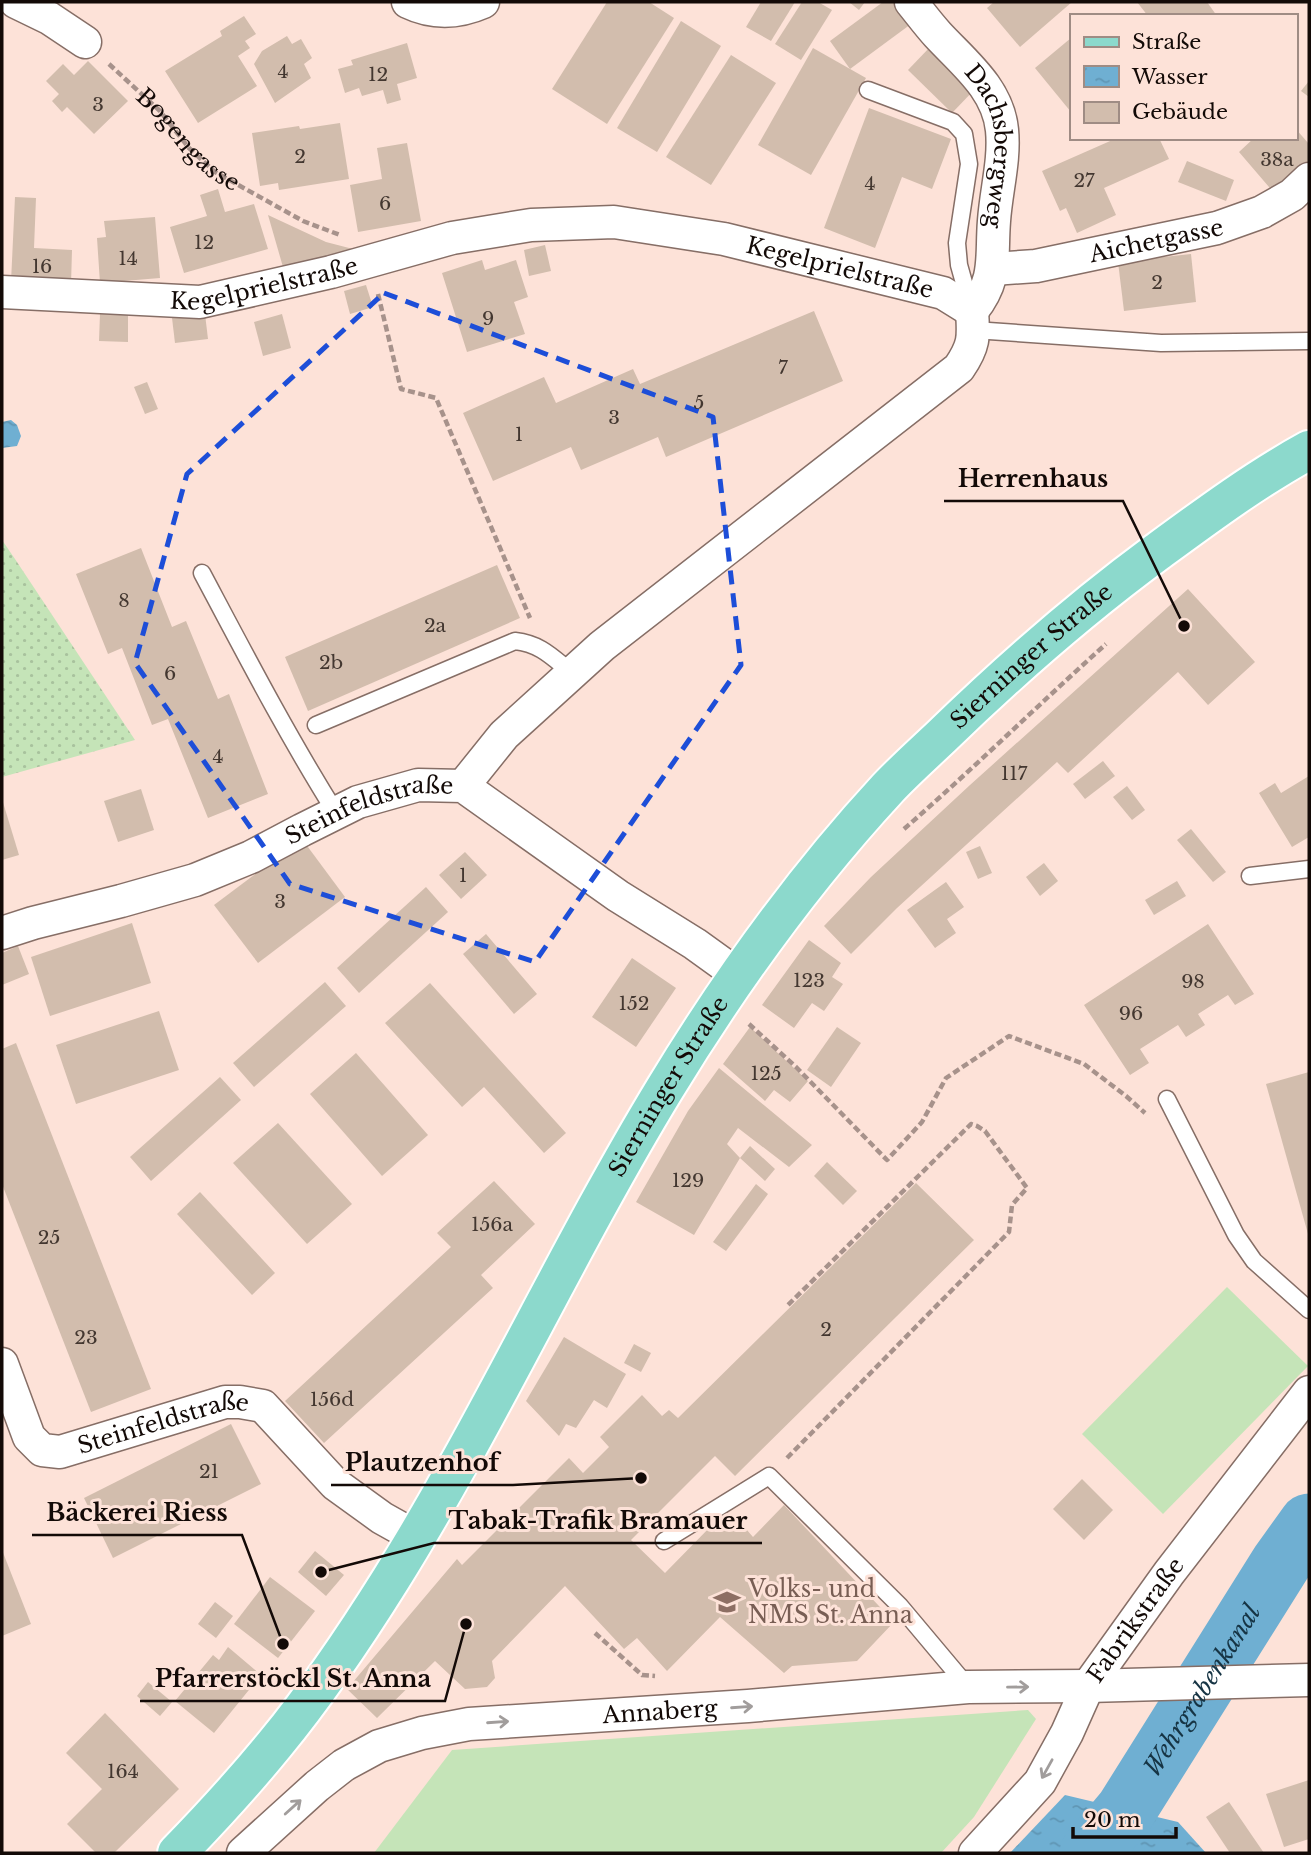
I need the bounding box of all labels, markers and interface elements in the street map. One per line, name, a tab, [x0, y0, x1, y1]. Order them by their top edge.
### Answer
legend	[1070, 14, 1297, 140]
text: Straße	[1132, 29, 1201, 55]
street label: Dachsbergweg	[959, 58, 1017, 230]
house number: 4	[277, 60, 289, 83]
house number: 12	[368, 63, 388, 86]
text: Wasser	[1131, 64, 1208, 90]
street label: Bogengasse	[130, 82, 245, 197]
house number: 3	[92, 93, 104, 116]
text: Gebäude	[1132, 99, 1228, 125]
house number: 2	[294, 145, 306, 168]
house number: 38a	[1260, 148, 1294, 171]
house number: 27	[1073, 169, 1095, 192]
house number: 4	[864, 172, 876, 195]
house number: 6	[379, 192, 391, 215]
street label: Aichetgasse	[1086, 213, 1226, 269]
house number: 12	[194, 231, 214, 254]
street label: Kegelprielstraße	[743, 231, 936, 304]
house number: 14	[118, 247, 138, 270]
street label: Kegelprielstraße	[169, 251, 361, 316]
house number: 16	[32, 255, 52, 278]
house number: 2	[1151, 271, 1163, 294]
house number: 9	[482, 307, 494, 330]
house number: 7	[778, 356, 788, 379]
house number: 5	[694, 391, 704, 414]
house number: 3	[608, 406, 620, 429]
house number: 1	[515, 423, 523, 446]
callout: Herrenhaus	[944, 456, 1123, 501]
text: Herrenhaus	[958, 464, 1108, 493]
street label: Sierninger Straße	[944, 578, 1118, 735]
house number: 8	[118, 589, 130, 612]
house number: 2a	[424, 614, 447, 637]
house number: 2b	[319, 651, 343, 674]
house number: 6	[164, 662, 176, 685]
house number: 4	[212, 745, 224, 768]
house number: 117	[1001, 762, 1028, 785]
street label: Steinfeldstraße	[280, 771, 454, 850]
house number: 1	[459, 864, 467, 887]
house number: 3	[274, 890, 286, 913]
house number: 123	[793, 969, 825, 992]
house number: 98	[1181, 970, 1205, 993]
street label: Sierninger Straße	[603, 991, 734, 1181]
house number: 152	[619, 992, 649, 1015]
house number: 96	[1119, 1002, 1143, 1025]
house number: 125	[751, 1062, 781, 1085]
house number: 129	[672, 1169, 704, 1192]
house number: 156a	[471, 1213, 513, 1236]
house number: 25	[38, 1226, 60, 1249]
house number: 2	[820, 1318, 832, 1341]
house number: 23	[74, 1326, 98, 1349]
street label: Steinfeldstraße	[74, 1387, 251, 1460]
house number: 156d	[310, 1388, 354, 1411]
callout: Plautzenhof	[331, 1440, 513, 1485]
text: Plautzenhof	[345, 1448, 502, 1477]
house number: 21	[199, 1460, 219, 1483]
callout: Bäckerei Riess	[32, 1490, 242, 1535]
text: Bäckerei Riess	[46, 1498, 228, 1527]
callout: Tabak-Trafik Bramauer	[434, 1498, 762, 1543]
text: Tabak-Trafik Bramauer	[449, 1506, 747, 1535]
street label: Fabrikstraße	[1081, 1552, 1190, 1688]
place label: Volks- und NMS St. Anna	[747, 1575, 913, 1629]
school or university icon: Volks- und NMS St. Anna	[712, 1587, 742, 1617]
water label: Wehrgrabenkanal	[1137, 1598, 1266, 1781]
callout: Pfarrerstöckl St. Anna	[140, 1656, 445, 1701]
text: Pfarrerstöckl St. Anna	[155, 1664, 432, 1693]
one-way arrow	[1006, 1680, 1029, 1694]
street label: Annaberg	[601, 1694, 719, 1729]
one-way arrow	[730, 1700, 753, 1713]
one-way arrow	[486, 1715, 509, 1728]
one-way arrow	[1040, 1759, 1054, 1779]
house number: 164	[107, 1760, 139, 1783]
scale bar	[1073, 1796, 1176, 1840]
one-way arrow	[284, 1799, 302, 1815]
text: 20 m	[1084, 1807, 1141, 1833]

